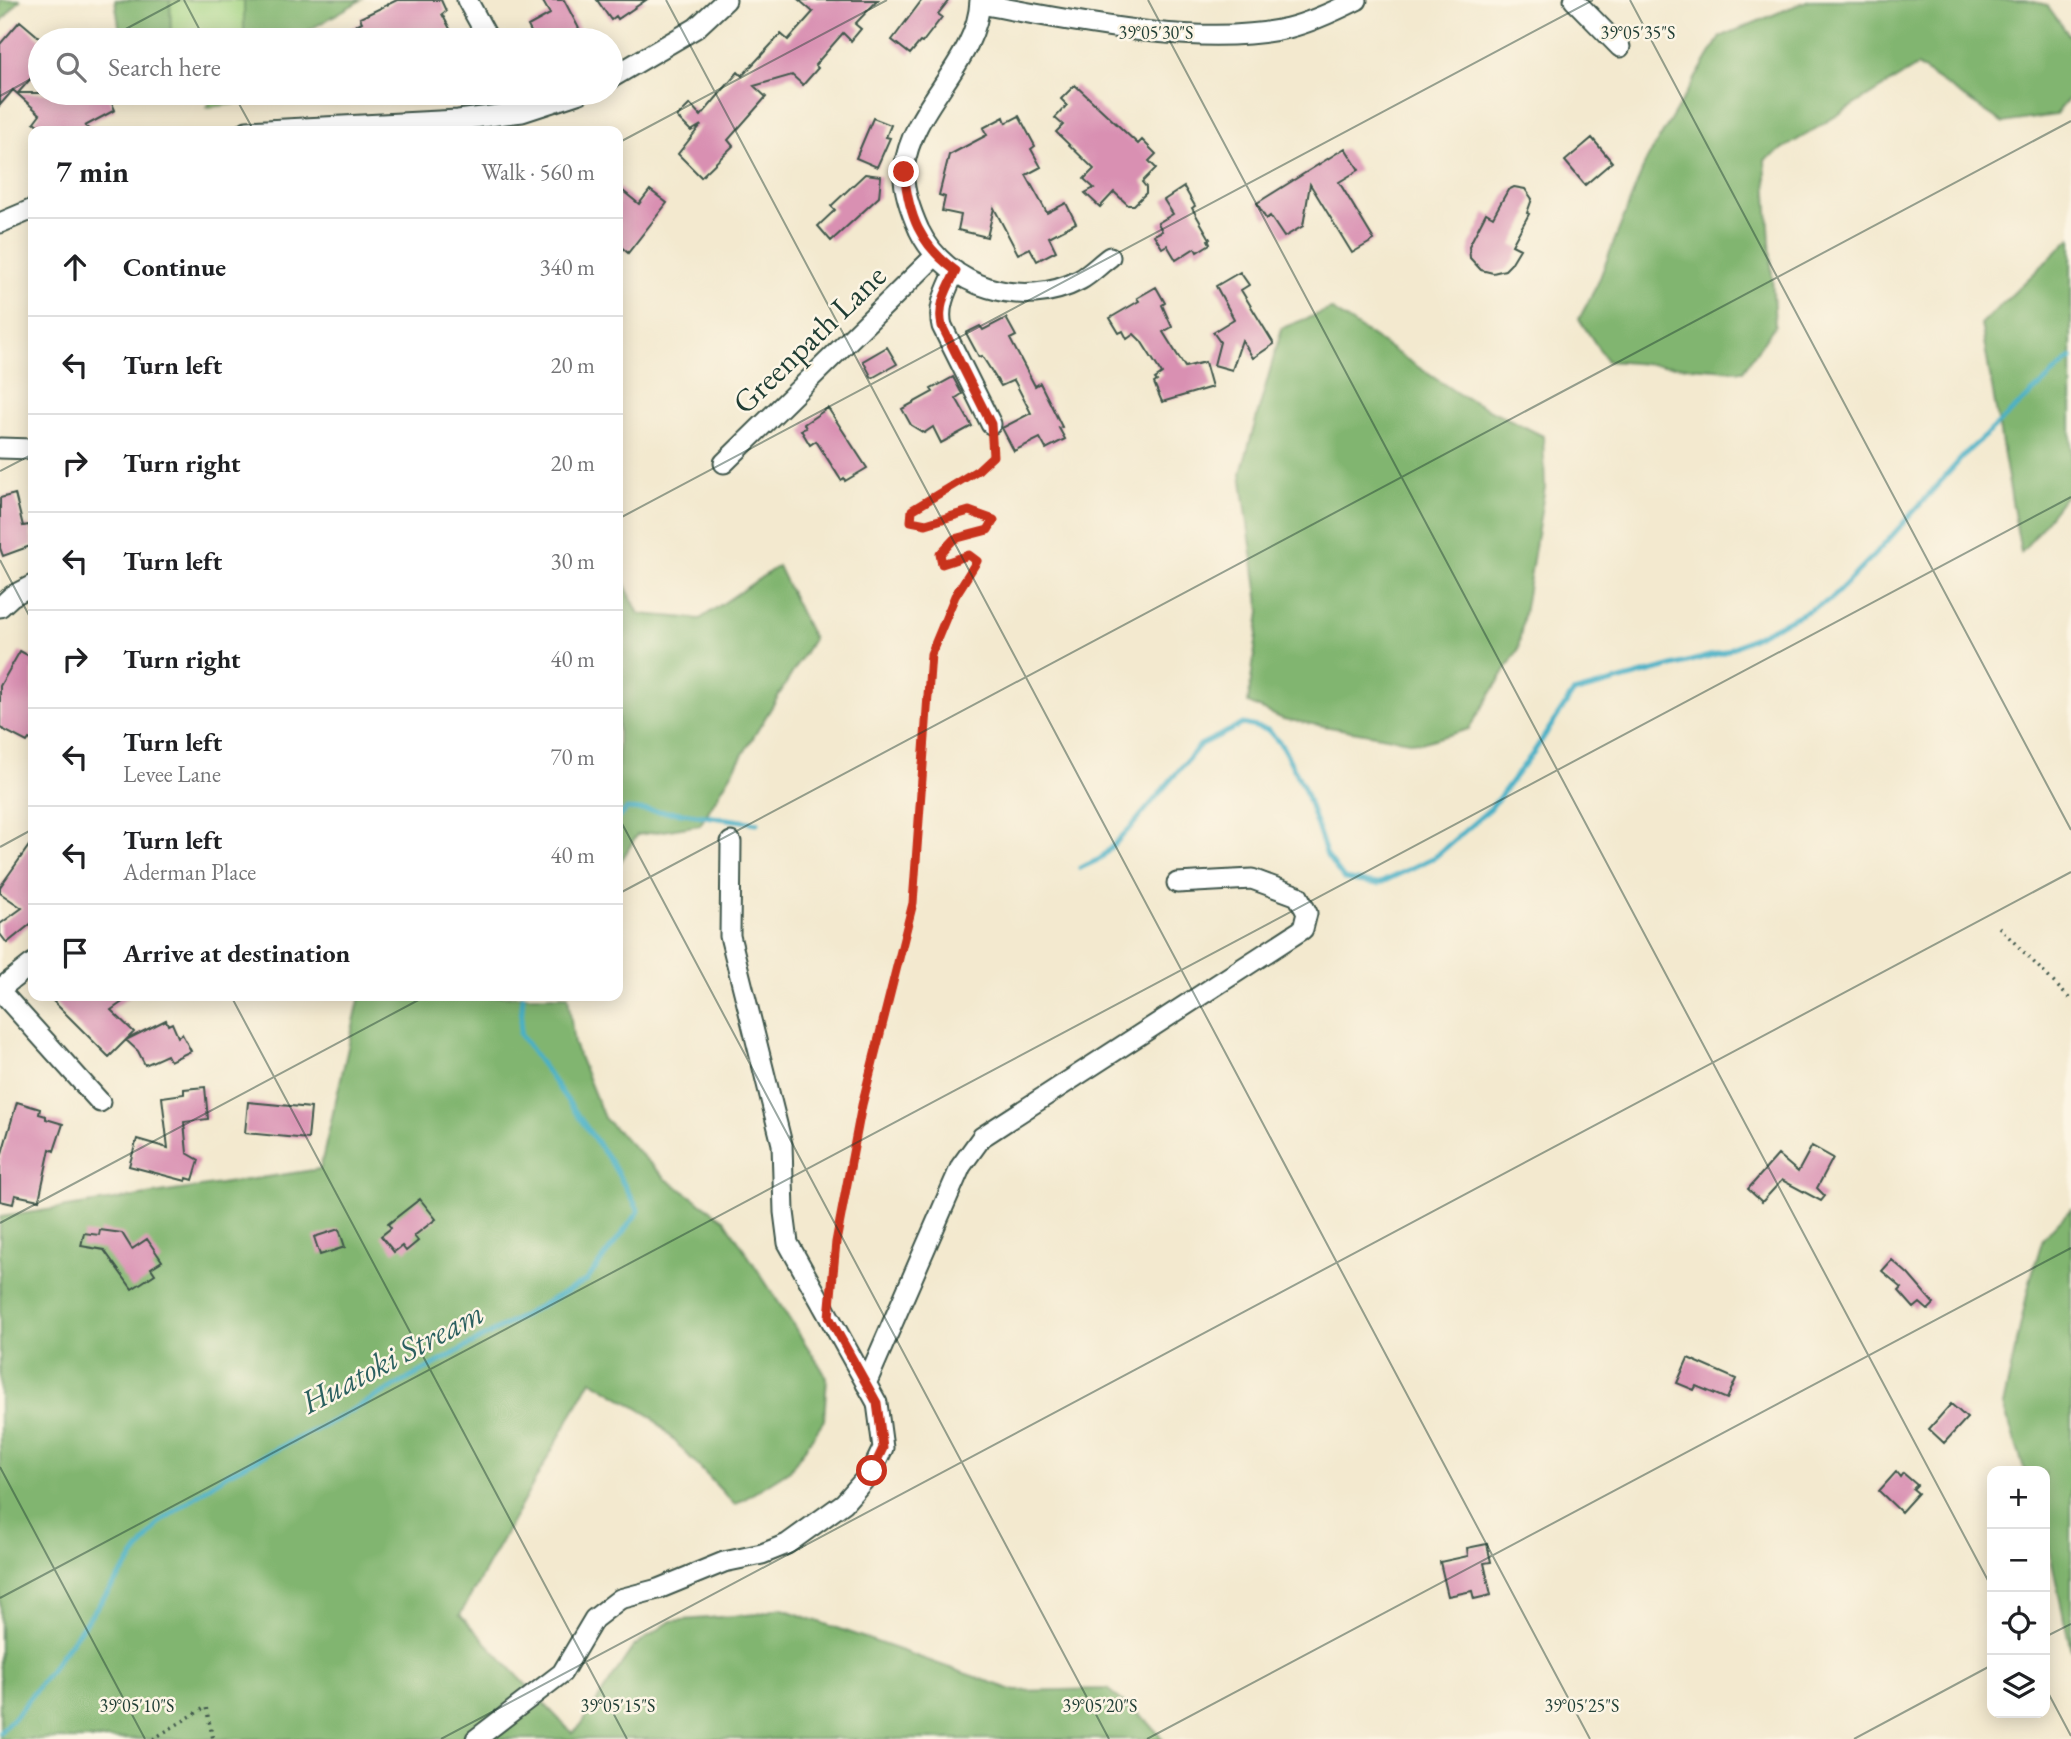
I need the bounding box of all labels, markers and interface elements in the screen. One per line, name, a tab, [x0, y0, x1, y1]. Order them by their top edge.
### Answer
text: 39°05'30"S	[1119, 21, 1193, 44]
text: 39°05'35"S	[1601, 21, 1675, 44]
search box	[28, 28, 623, 105]
icon: search	[52, 48, 90, 86]
text: Search here	[108, 50, 221, 84]
text: 7 min	[56, 152, 129, 191]
route end	[888, 156, 919, 187]
text: Walk · 560 m	[481, 157, 595, 187]
icon: ahead	[56, 248, 94, 286]
text: Continue	[123, 250, 226, 284]
text: 340 m	[539, 252, 595, 282]
street label: Greenpath Lane	[723, 255, 895, 423]
icon: left	[56, 346, 94, 384]
text: Turn left	[123, 348, 222, 382]
text: 20 m	[550, 350, 595, 380]
icon: right	[56, 444, 94, 482]
text: Turn right	[123, 446, 241, 480]
text: 20 m	[550, 448, 595, 478]
icon: left	[56, 542, 94, 580]
text: Turn left	[123, 544, 222, 578]
text: 30 m	[550, 546, 595, 576]
icon: right	[56, 640, 94, 678]
text: Turn right	[123, 642, 241, 676]
text: 40 m	[550, 644, 595, 674]
text: Turn left	[123, 725, 222, 759]
icon: left	[56, 738, 94, 776]
text: 70 m	[550, 742, 595, 772]
text: Levee Lane	[123, 759, 221, 789]
text: Turn left	[123, 823, 222, 857]
icon: left	[56, 836, 94, 874]
text: 40 m	[550, 840, 595, 870]
text: Aderman Place	[123, 857, 256, 887]
icon: arrive	[56, 934, 94, 972]
text: Arrive at destination	[123, 936, 350, 970]
water label: Huatoki Stream	[292, 1291, 491, 1424]
route start	[856, 1455, 887, 1486]
map controls	[1987, 1466, 2050, 1718]
button: +	[1987, 1466, 2050, 1529]
button: −	[1987, 1529, 2050, 1592]
button: locate	[1987, 1592, 2050, 1655]
button: layers	[1987, 1655, 2050, 1718]
text: 39°05'10"S	[100, 1694, 174, 1717]
text: 39°05'15"S	[581, 1694, 655, 1717]
text: 39°05'20"S	[1063, 1694, 1137, 1717]
text: 39°05'25"S	[1545, 1694, 1619, 1717]

